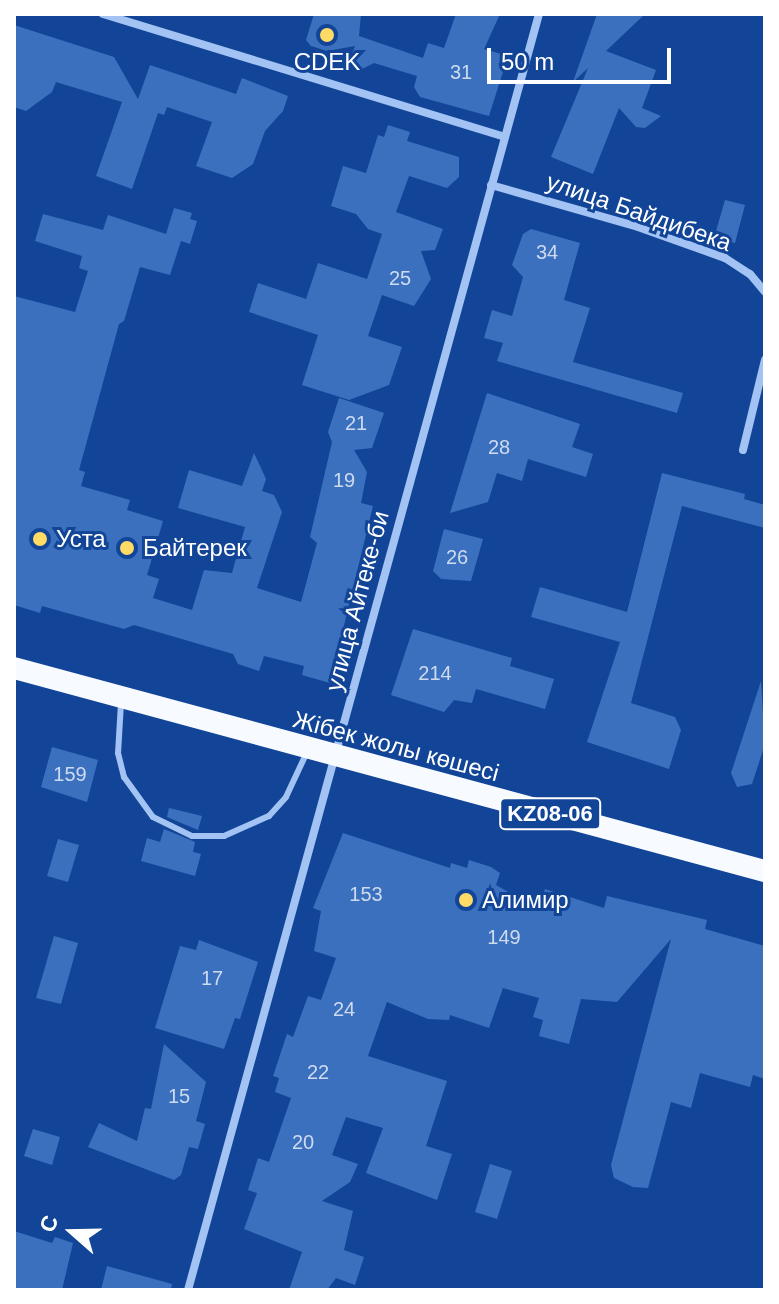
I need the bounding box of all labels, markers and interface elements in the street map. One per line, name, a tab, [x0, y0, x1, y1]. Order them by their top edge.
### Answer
marker: CDEK	[318, 26, 336, 44]
scale bar	[491, 32, 675, 82]
place label: CDEK	[294, 48, 360, 76]
text: 50 m	[501, 48, 554, 75]
house number: 31	[450, 60, 472, 84]
street label: улица Байдибека	[543, 167, 735, 257]
house number: 34	[536, 240, 558, 264]
house number: 25	[389, 266, 411, 290]
house number: 21	[345, 411, 367, 435]
house number: 28	[488, 435, 510, 459]
house number: 19	[333, 468, 355, 492]
street label: улица Айтеке-би	[319, 508, 395, 694]
place label: Уста	[56, 525, 106, 553]
marker: Уста	[31, 530, 49, 548]
place label: Байтерек	[143, 534, 247, 562]
marker: Байтерек	[118, 539, 136, 557]
house number: 26	[446, 545, 468, 569]
house number: 214	[418, 661, 452, 685]
street label: Жібек жолы көшесі	[290, 705, 502, 787]
house number: 159	[53, 762, 87, 786]
road number: KZ08-06	[498, 796, 602, 832]
house number: 153	[349, 882, 383, 906]
place label: Алимир	[482, 886, 569, 914]
marker: Алимир	[457, 891, 475, 909]
house number: 149	[487, 925, 521, 949]
house number: 17	[201, 966, 223, 990]
house number: 24	[333, 997, 355, 1021]
house number: 22	[307, 1060, 329, 1084]
house number: 15	[168, 1084, 190, 1108]
house number: 20	[292, 1130, 314, 1154]
north arrow	[32, 1192, 112, 1272]
text: С	[35, 1212, 63, 1235]

